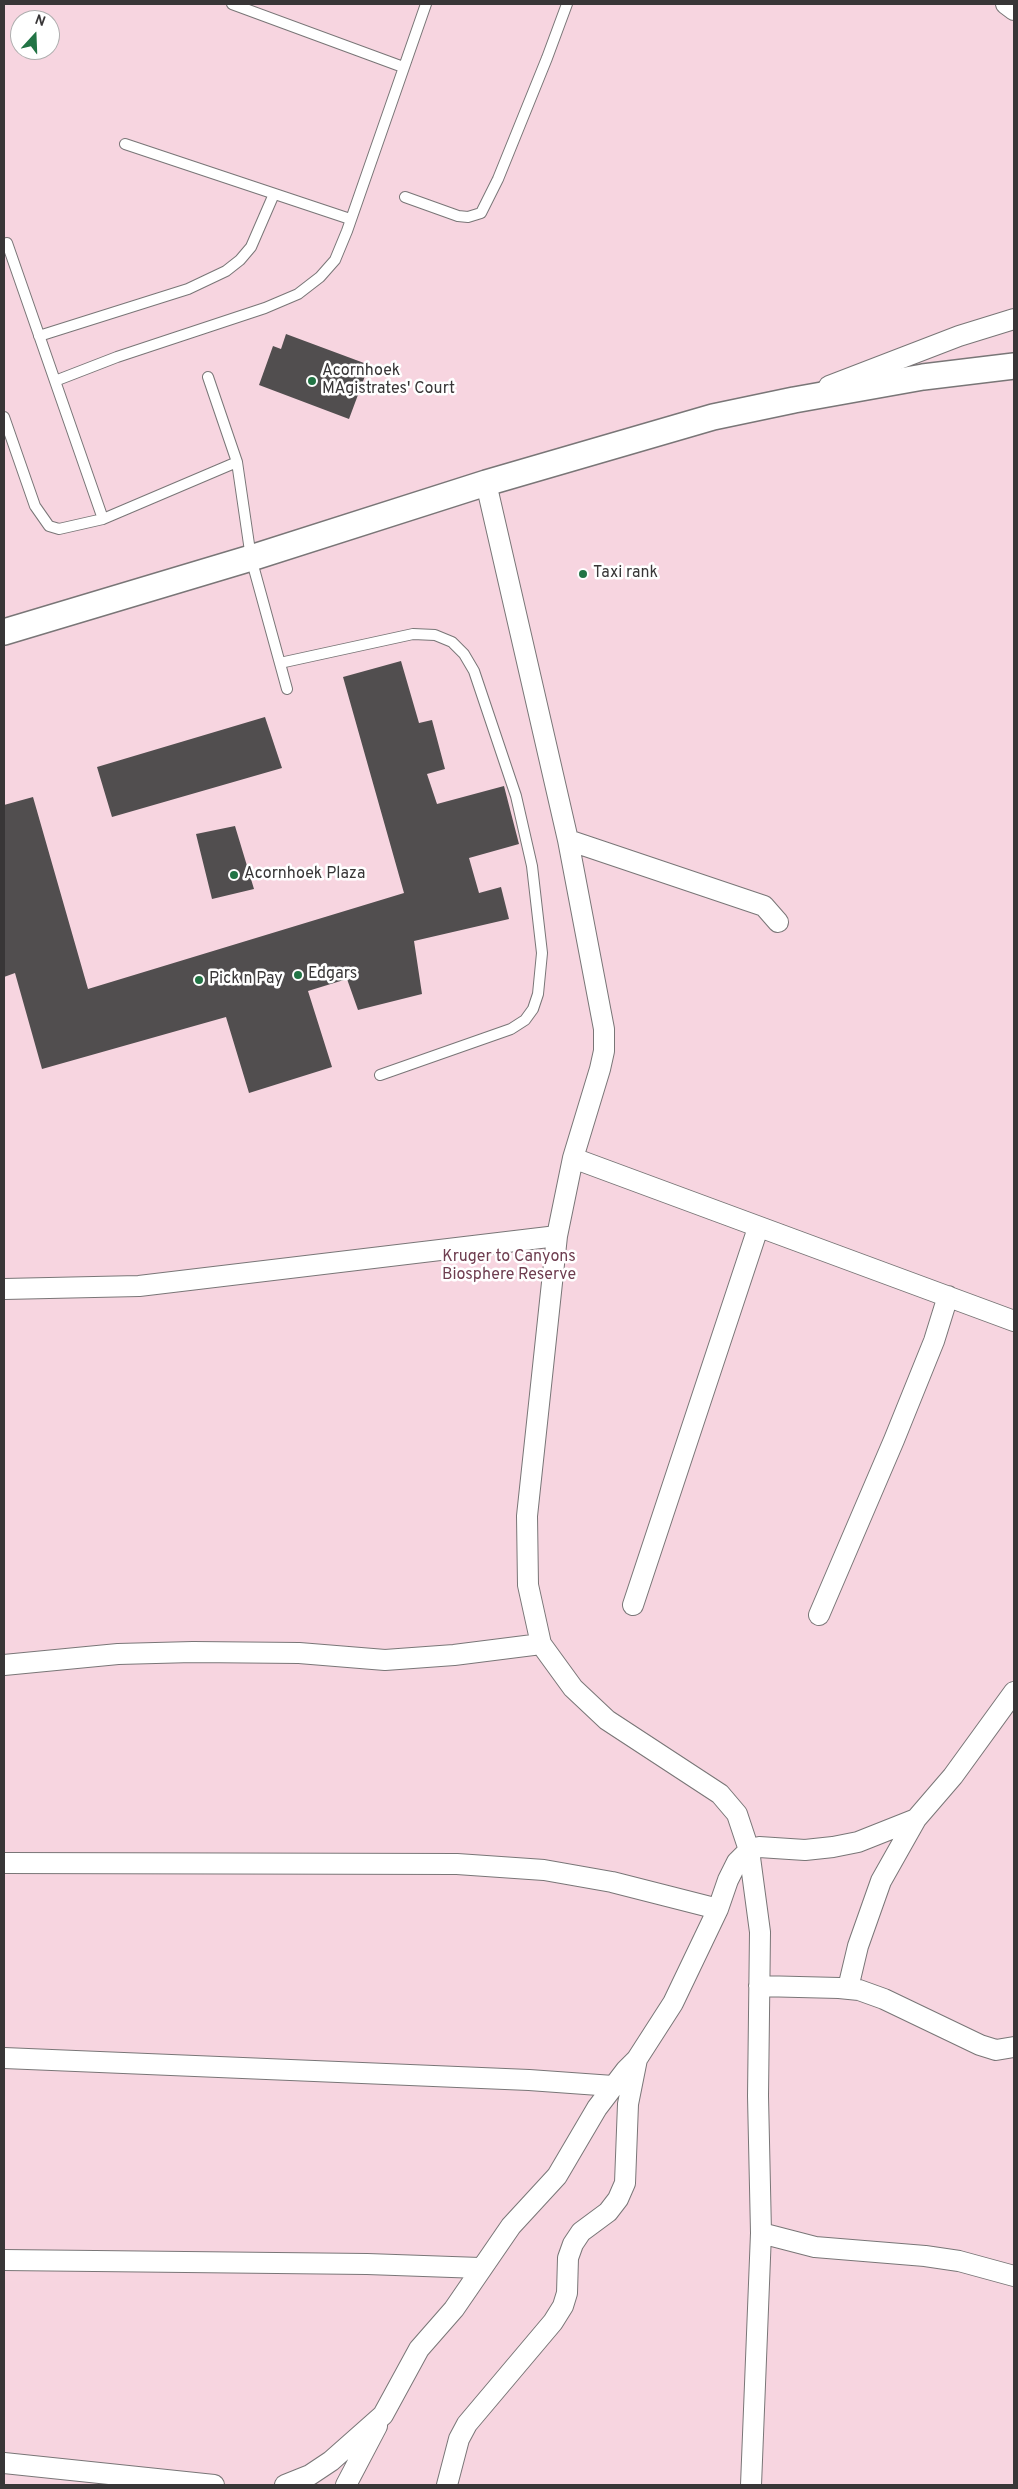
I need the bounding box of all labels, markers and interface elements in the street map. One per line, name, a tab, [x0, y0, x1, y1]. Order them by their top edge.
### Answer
north arrow	[10, 10, 60, 60]
text: N	[32, 12, 48, 31]
place label: Acornhoek MAgistrates' Court	[322, 362, 455, 400]
marker: Acornhoek MAgistrates' Court	[306, 375, 318, 387]
place label: Taxi rank	[593, 564, 658, 584]
marker: Taxi rank	[577, 568, 589, 580]
place label: Acornhoek Plaza	[244, 865, 365, 885]
marker: Acornhoek Plaza	[228, 869, 240, 881]
place label: Edgars	[308, 965, 357, 985]
marker: Edgars	[292, 969, 304, 981]
place label: Pick n Pay	[209, 970, 283, 990]
marker: Pick n Pay	[193, 974, 205, 986]
park label: Kruger to Canyons Biosphere Reserve	[442, 1248, 576, 1286]

